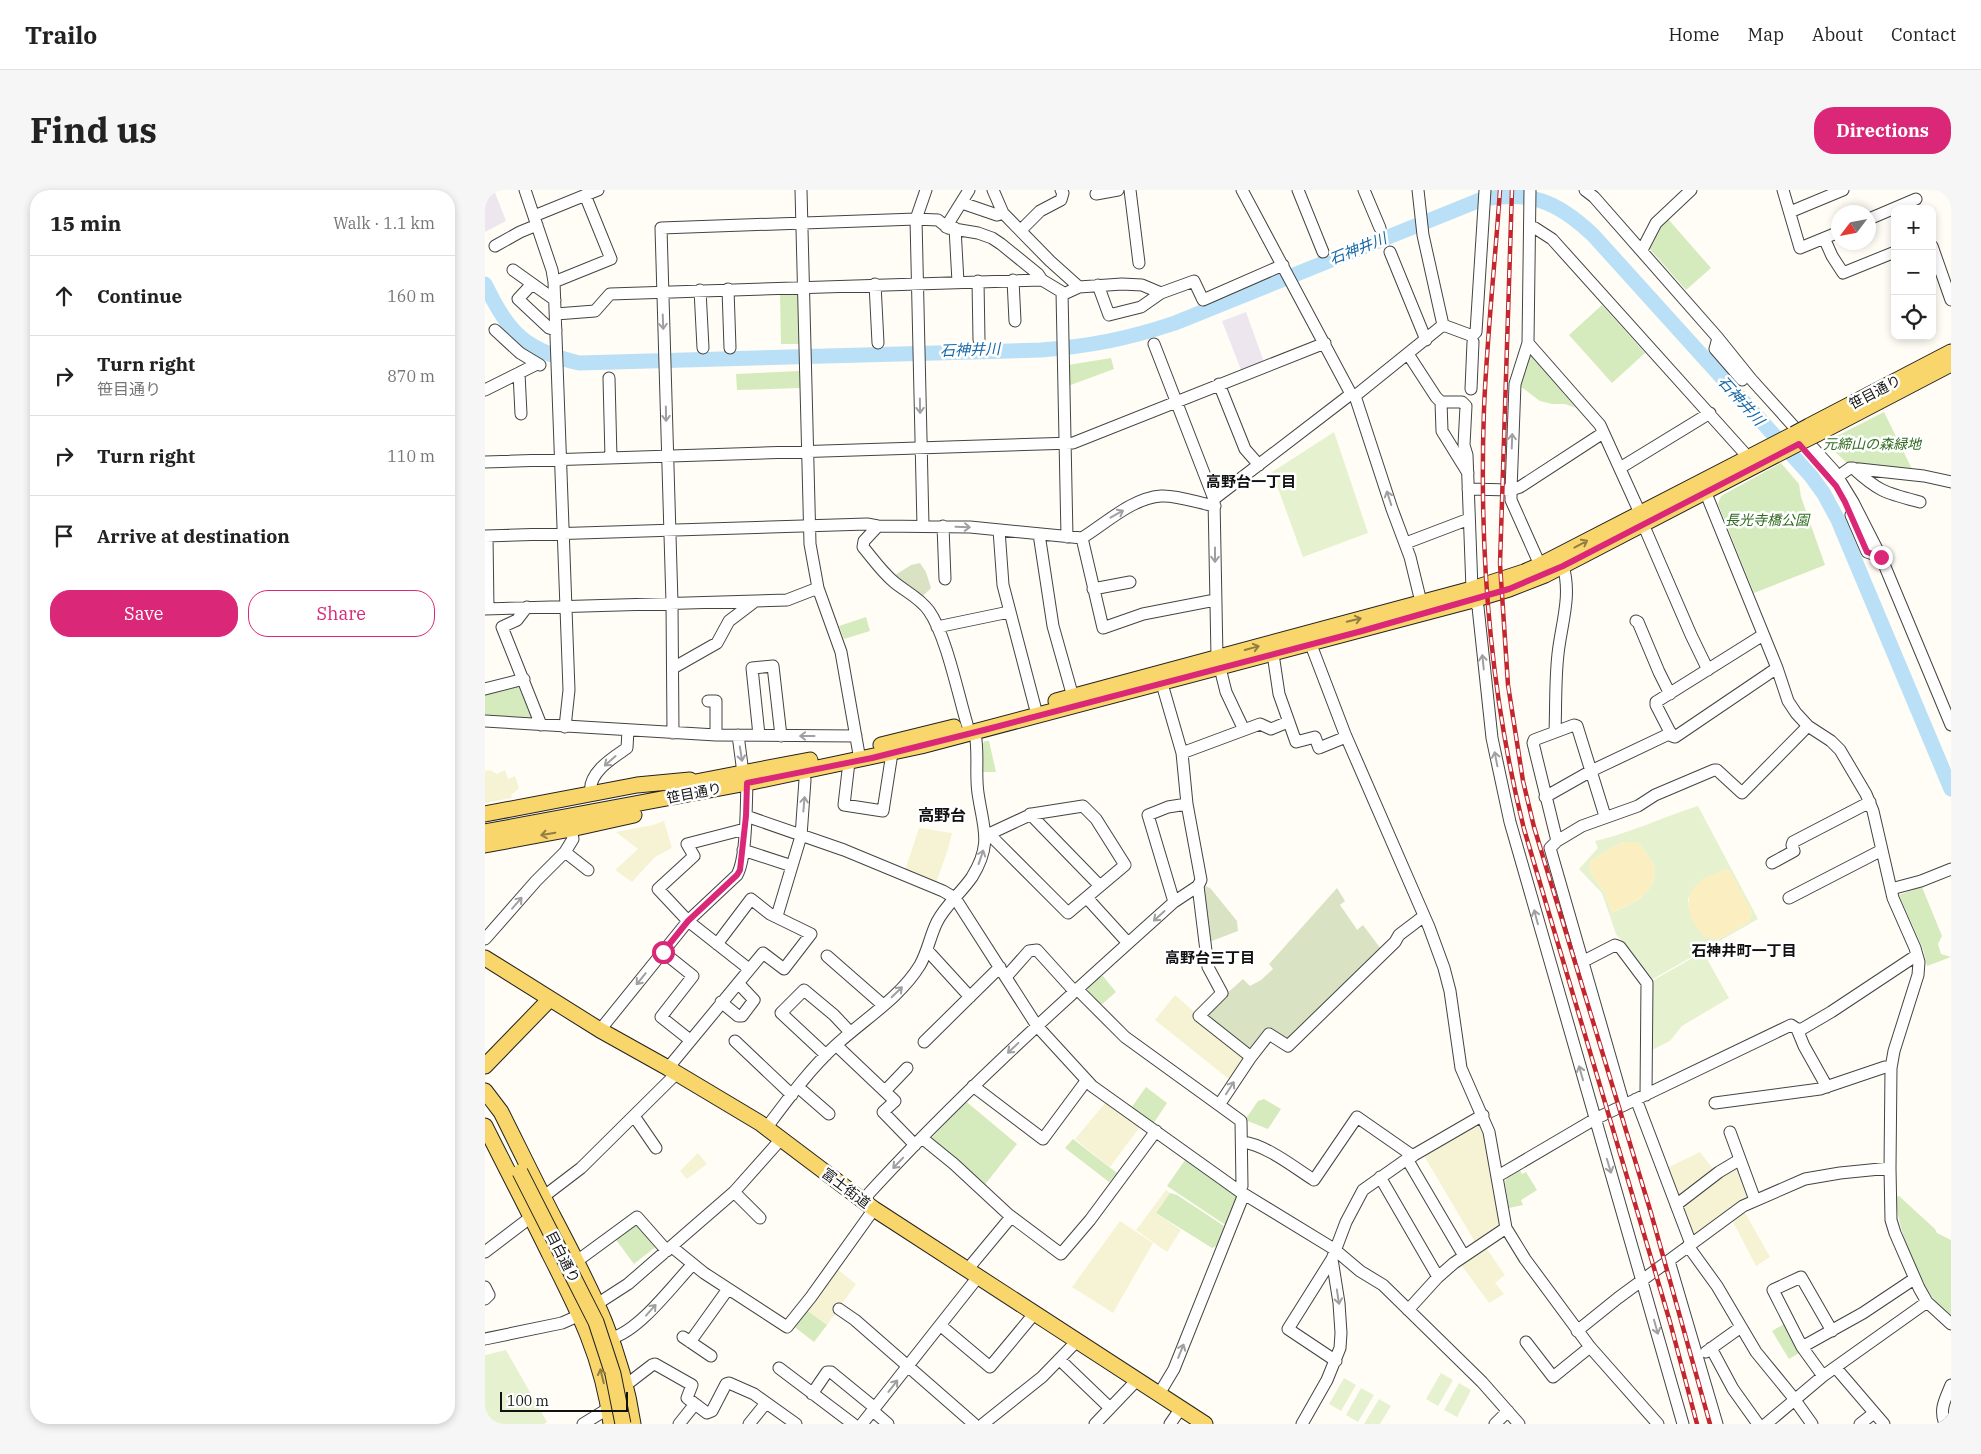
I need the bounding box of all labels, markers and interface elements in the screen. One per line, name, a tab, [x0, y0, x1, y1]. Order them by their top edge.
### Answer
text: Trailo	[25, 19, 97, 51]
text: Home	[1668, 23, 1720, 46]
text: Map	[1748, 23, 1784, 46]
text: About	[1812, 23, 1863, 46]
text: Contact	[1891, 23, 1956, 46]
text: Find us	[30, 107, 157, 153]
button: Directions	[1814, 107, 1951, 154]
north arrow	[1831, 205, 1876, 250]
map controls	[1891, 205, 1936, 340]
button: +	[1891, 205, 1936, 250]
text: 15 min	[50, 209, 121, 237]
text: Walk · 1.1 km	[333, 213, 435, 233]
water label: 石神井川	[1326, 228, 1391, 269]
button: −	[1891, 250, 1936, 295]
icon: ahead	[50, 282, 78, 310]
text: Continue	[97, 284, 182, 308]
text: 160 m	[387, 286, 435, 306]
button: locate	[1891, 295, 1936, 340]
one-way arrow	[659, 314, 668, 330]
water label: 石神井川	[940, 339, 1002, 360]
text: Turn right	[97, 352, 195, 376]
icon: right	[50, 362, 78, 390]
text: 870 m	[387, 366, 435, 386]
street label: 笹目通り	[1846, 371, 1904, 413]
water label: 石神井川	[1714, 372, 1770, 431]
text: 笹目通り	[97, 379, 161, 399]
one-way arrow	[916, 397, 925, 413]
one-way arrow	[661, 406, 671, 422]
one-way arrow	[1508, 433, 1517, 449]
park label: 元締山の森緑地	[1823, 435, 1923, 453]
icon: right	[50, 442, 78, 470]
text: Turn right	[97, 444, 195, 468]
text: 110 m	[387, 446, 435, 466]
district label: 高野台一丁目	[1206, 472, 1296, 491]
one-way arrow	[1383, 490, 1393, 506]
one-way arrow	[1109, 509, 1124, 518]
park label: 長光寺橋公園	[1725, 511, 1811, 529]
icon: arrive	[50, 522, 78, 550]
one-way arrow	[954, 522, 971, 532]
text: Arrive at destination	[97, 524, 290, 548]
one-way arrow	[1573, 539, 1588, 548]
one-way arrow	[1210, 546, 1220, 563]
route end	[1870, 546, 1893, 569]
button: Save	[50, 590, 238, 637]
button: Share	[248, 590, 435, 637]
one-way arrow	[1346, 615, 1362, 625]
one-way arrow	[1243, 642, 1259, 652]
one-way arrow	[1478, 655, 1488, 671]
one-way arrow	[799, 731, 816, 741]
one-way arrow	[736, 745, 746, 761]
one-way arrow	[1490, 752, 1500, 768]
one-way arrow	[604, 755, 617, 767]
street label: 笹目通り	[665, 779, 723, 807]
one-way arrow	[799, 796, 808, 812]
district label: 高野台	[918, 805, 966, 825]
one-way arrow	[540, 829, 556, 839]
one-way arrow	[976, 849, 986, 865]
one-way arrow	[512, 896, 523, 909]
one-way arrow	[1531, 909, 1541, 925]
one-way arrow	[1152, 910, 1165, 921]
route start	[652, 941, 675, 964]
district label: 石神井町一丁目	[1691, 941, 1797, 960]
district label: 高野台三丁目	[1165, 948, 1255, 967]
one-way arrow	[636, 972, 647, 985]
one-way arrow	[891, 986, 903, 998]
one-way arrow	[1007, 1042, 1019, 1054]
one-way arrow	[1576, 1065, 1586, 1081]
one-way arrow	[1225, 1081, 1235, 1095]
one-way arrow	[892, 1157, 904, 1170]
one-way arrow	[1604, 1158, 1614, 1174]
street label: 富士街道	[818, 1164, 874, 1212]
street label: 目白通り	[542, 1228, 584, 1286]
one-way arrow	[1333, 1289, 1343, 1305]
one-way arrow	[645, 1303, 657, 1316]
one-way arrow	[1651, 1318, 1661, 1334]
one-way arrow	[1177, 1344, 1187, 1359]
one-way arrow	[597, 1369, 606, 1385]
one-way arrow	[887, 1380, 898, 1393]
scale bar	[500, 1389, 627, 1412]
text: 100 m	[507, 1392, 549, 1410]

